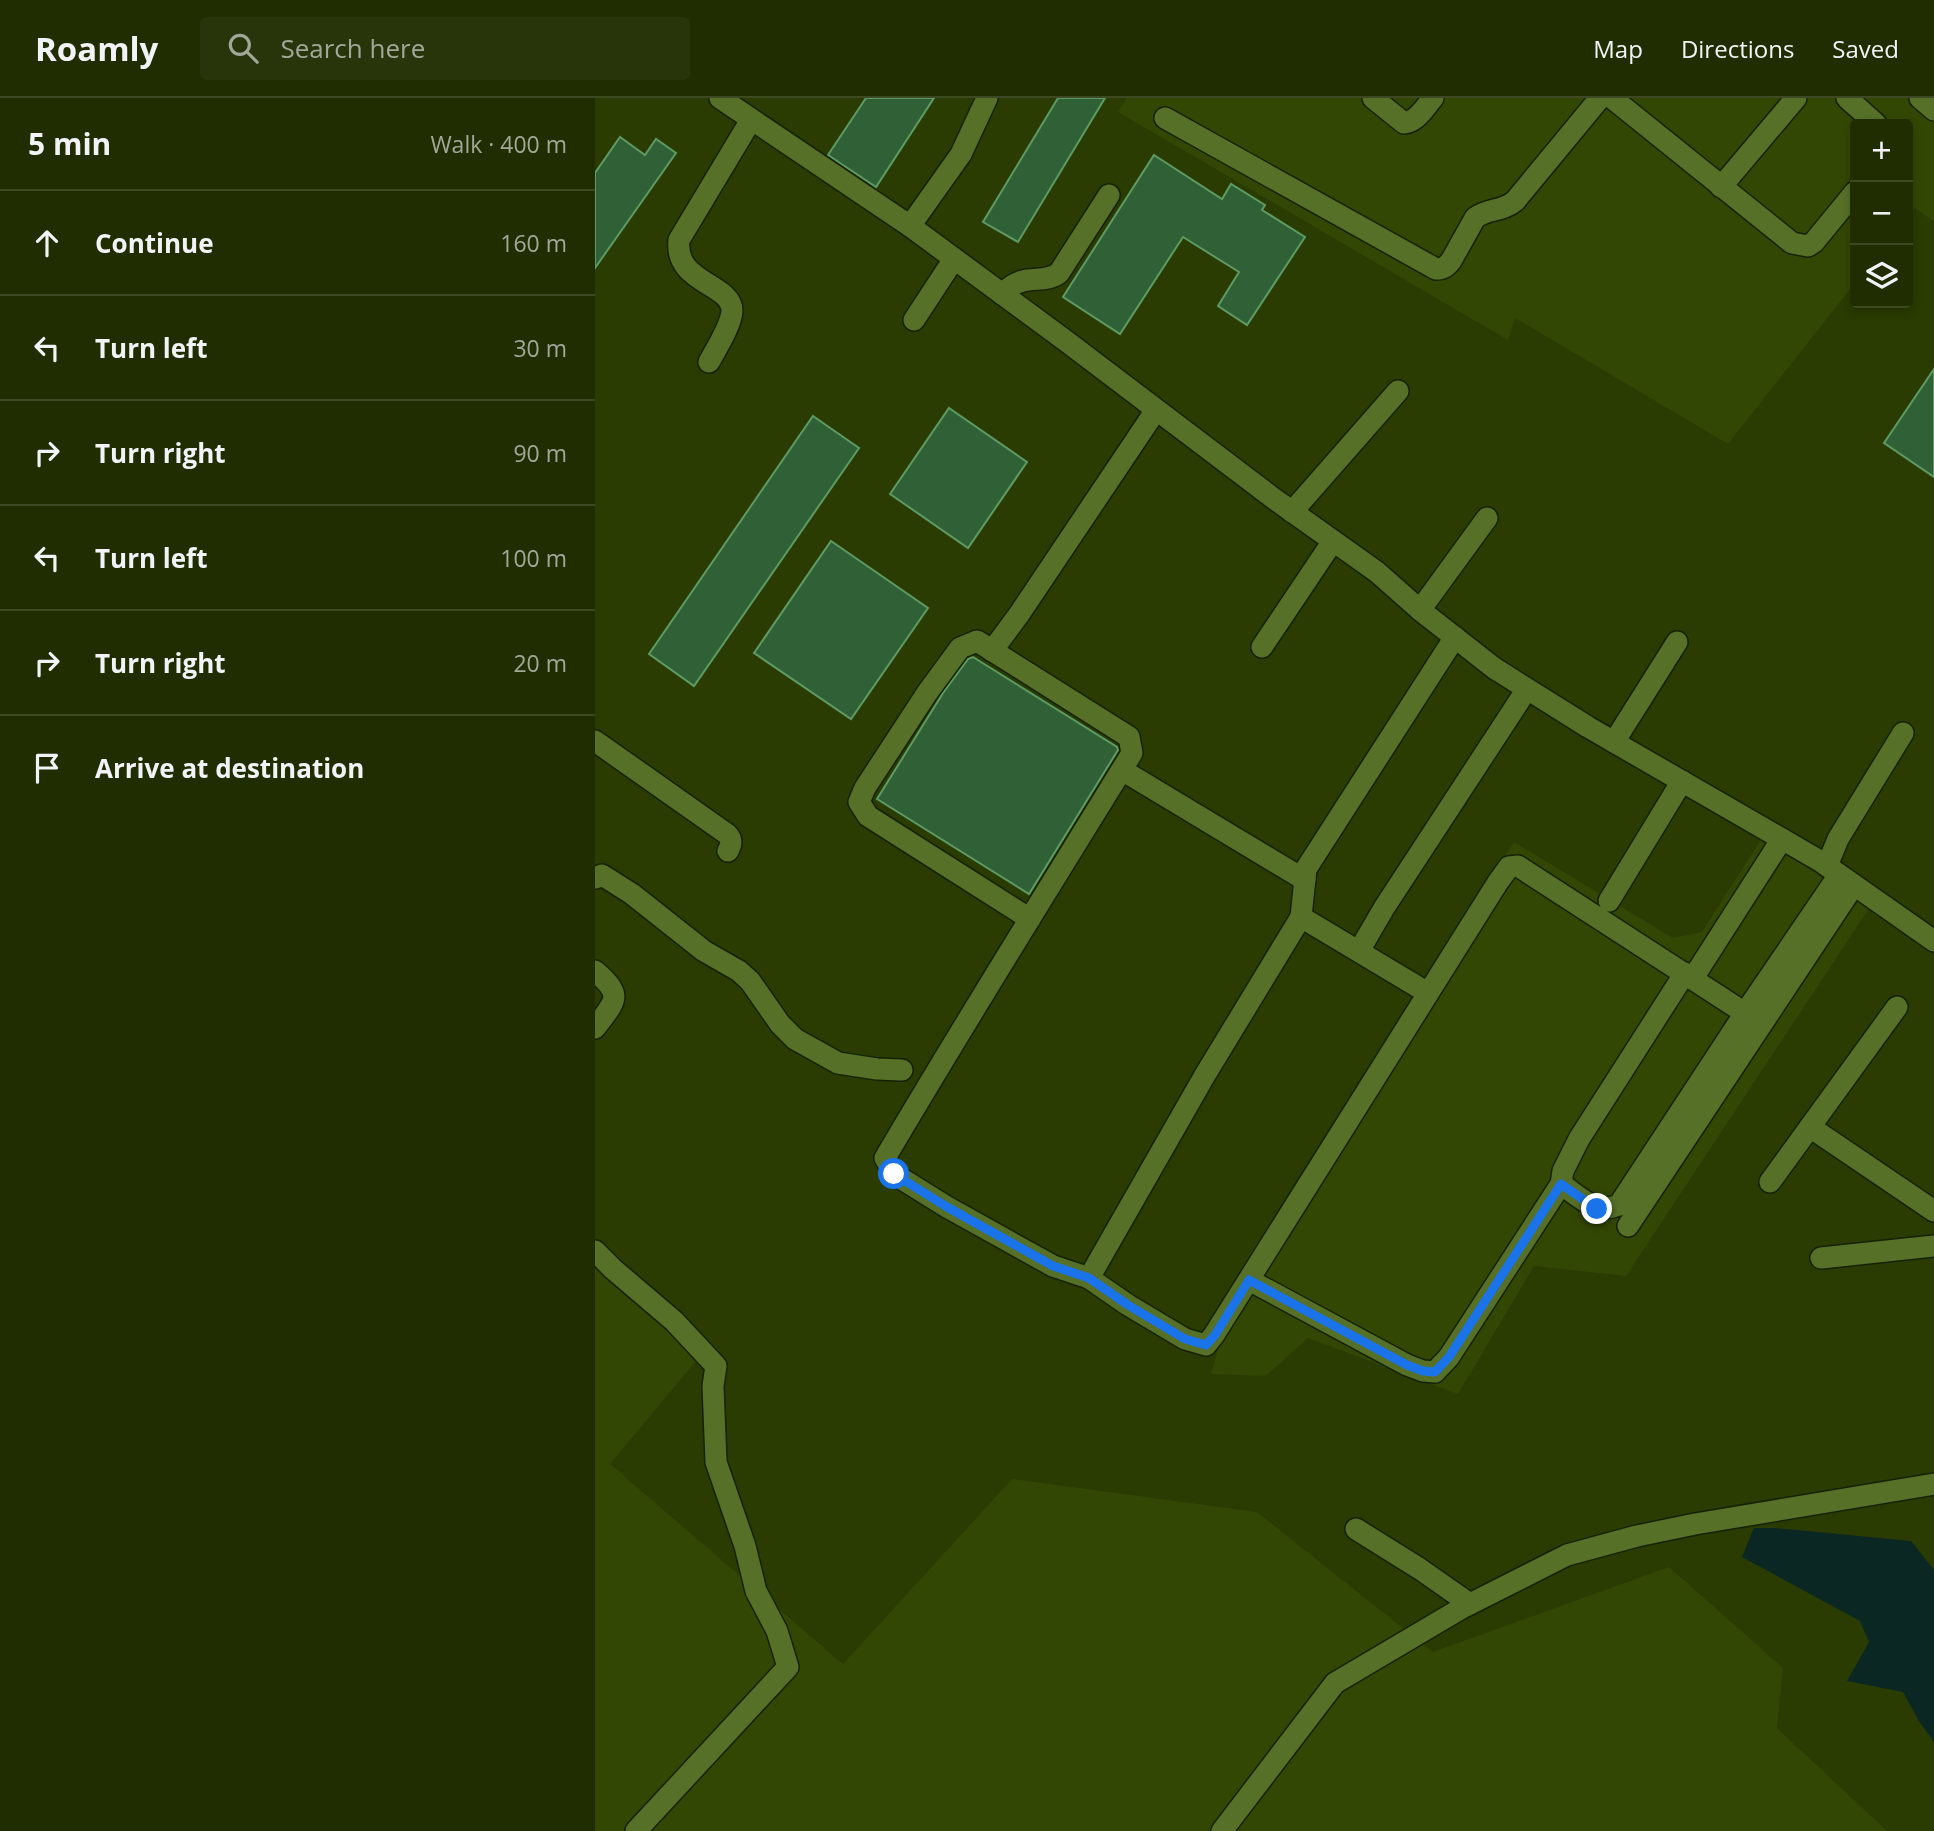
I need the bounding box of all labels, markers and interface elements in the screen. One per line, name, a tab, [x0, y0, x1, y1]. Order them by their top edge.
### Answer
search box	[200, 17, 690, 80]
text: Roamly	[35, 26, 158, 71]
icon: search	[224, 29, 262, 67]
text: Search here	[280, 30, 425, 66]
text: Map	[1593, 32, 1643, 65]
text: Directions	[1681, 32, 1794, 65]
text: Saved	[1832, 32, 1899, 65]
map controls	[1850, 119, 1913, 308]
button: +	[1850, 119, 1913, 182]
text: 5 min	[28, 123, 111, 164]
text: Walk · 400 m	[430, 128, 567, 160]
button: −	[1850, 182, 1913, 245]
icon: ahead	[28, 224, 66, 262]
text: Continue	[95, 225, 214, 261]
text: 160 m	[500, 227, 567, 259]
button: layers	[1850, 245, 1913, 308]
icon: left	[28, 329, 66, 367]
text: Turn left	[95, 330, 207, 366]
text: 30 m	[513, 332, 567, 364]
icon: right	[28, 434, 66, 472]
text: Turn right	[95, 435, 226, 471]
text: 90 m	[513, 437, 567, 469]
icon: left	[28, 539, 66, 577]
text: Turn left	[95, 540, 207, 576]
text: 100 m	[500, 542, 567, 574]
icon: right	[28, 644, 66, 682]
text: Turn right	[95, 645, 226, 681]
text: 20 m	[513, 647, 567, 679]
icon: arrive	[28, 749, 66, 787]
text: Arrive at destination	[95, 750, 364, 786]
route start	[878, 1158, 909, 1189]
route end	[1581, 1193, 1612, 1224]

